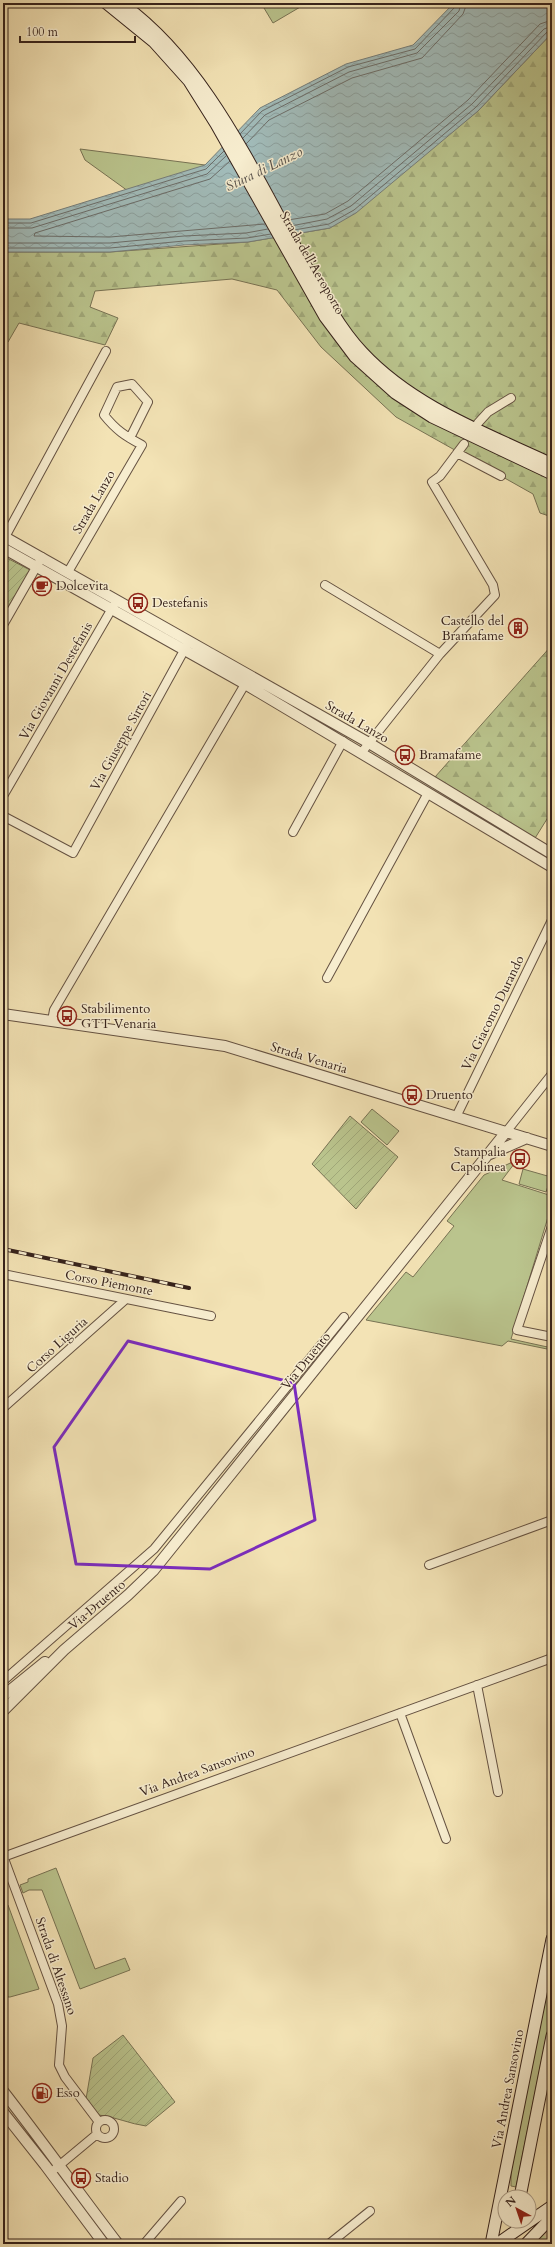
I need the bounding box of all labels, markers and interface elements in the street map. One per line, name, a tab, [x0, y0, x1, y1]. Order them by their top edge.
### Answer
scale bar	[20, 18, 135, 44]
text: 100 m	[26, 24, 59, 40]
water label: Stura di Lanzo	[222, 142, 306, 196]
street label: Strada dell'Aeroporto	[275, 208, 349, 318]
street label: Strada Lanzo	[69, 467, 119, 537]
cafe icon: Dolcevita	[31, 575, 53, 597]
place label: Dolcevita	[56, 577, 109, 595]
bus stop icon: Destefanis	[127, 592, 149, 614]
place label: Destefanis	[152, 594, 208, 612]
place label: Castello del Bramafame	[441, 612, 505, 645]
building icon: Castello del Bramafame	[507, 617, 529, 639]
street label: Via Giovanni Destefanis	[15, 619, 97, 743]
street label: Via Giuseppe Sirtori	[86, 688, 156, 794]
street label: Strada Lanzo	[322, 697, 392, 747]
bus stop icon: Bramafame	[394, 744, 416, 766]
place label: Bramafame	[419, 746, 481, 764]
street label: Via Giacomo Durando	[457, 953, 529, 1073]
place label: Stabilimento GTT Venaria	[81, 1000, 157, 1033]
bus stop icon: Stabilimento GTT Venaria	[56, 1005, 78, 1027]
street label: Strada Venaria	[268, 1038, 350, 1078]
bus stop icon: Druento	[401, 1084, 423, 1106]
place label: Druento	[426, 1086, 473, 1104]
place label: Stampalia Capolinea	[451, 1143, 506, 1176]
bus stop icon: Stampalia Capolinea	[509, 1148, 531, 1170]
street label: Corso Piemonte	[63, 1266, 155, 1300]
street label: Corso Liguria	[23, 1312, 92, 1377]
street label: Via Druento	[277, 1328, 335, 1394]
street label: Via Druento	[65, 1576, 129, 1634]
street label: Via Andrea Sansovino	[137, 1743, 257, 1801]
street label: Strada di Altessano	[31, 1915, 81, 2017]
street label: Via Andrea Sansovino	[488, 2028, 528, 2150]
fuel station icon: Esso	[31, 2082, 53, 2104]
place label: Esso	[56, 2084, 80, 2102]
bus stop icon: Stadio	[70, 2167, 92, 2189]
place label: Stadio	[95, 2169, 129, 2187]
north arrow	[497, 2189, 537, 2229]
text: N	[502, 2193, 520, 2211]

